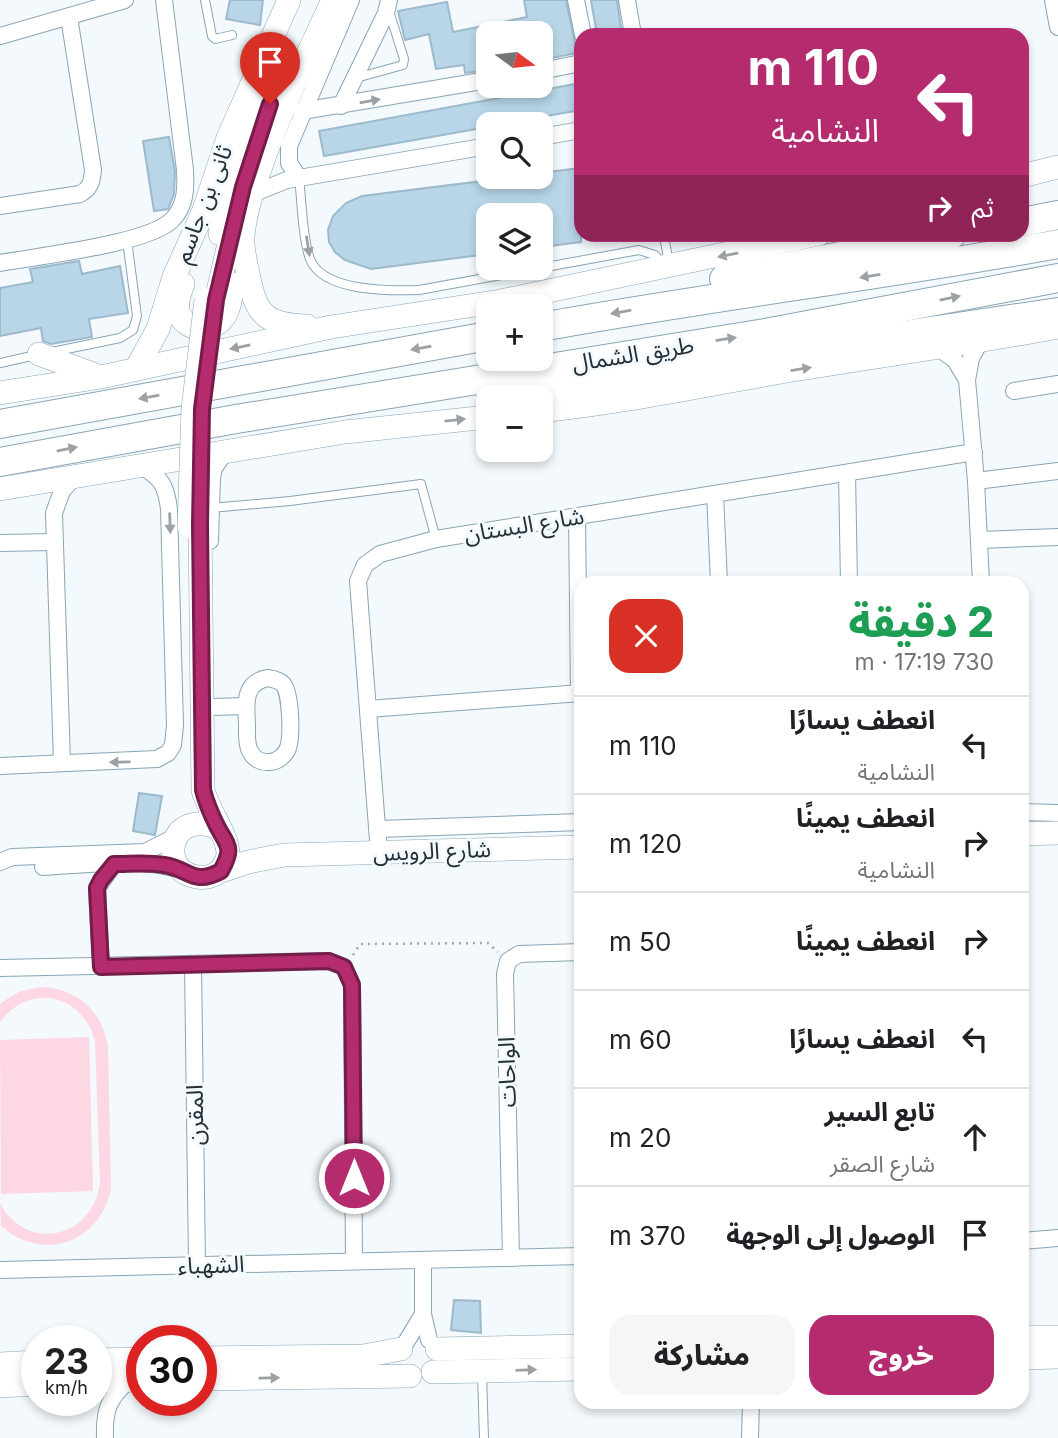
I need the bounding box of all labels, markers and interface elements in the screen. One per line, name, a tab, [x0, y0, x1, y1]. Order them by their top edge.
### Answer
north arrow	[476, 21, 553, 98]
map controls	[476, 21, 553, 462]
pin	[240, 32, 300, 104]
text: 110 m	[747, 38, 879, 97]
icon: arrive	[251, 43, 289, 81]
icon: left	[903, 56, 994, 147]
one-way arrow	[359, 95, 381, 106]
text: النشامية	[771, 111, 879, 150]
button: search	[476, 112, 553, 189]
street label: ثانى بن جاسم	[168, 141, 241, 268]
icon: right	[920, 189, 958, 227]
text: ثم	[972, 192, 994, 223]
button: layers	[476, 203, 553, 280]
one-way arrow	[303, 235, 314, 257]
one-way arrow	[717, 249, 739, 260]
one-way arrow	[859, 271, 881, 282]
one-way arrow	[939, 293, 961, 304]
button: +	[476, 294, 553, 371]
one-way arrow	[610, 307, 632, 318]
street label: طريق الشمال	[570, 331, 696, 377]
one-way arrow	[715, 333, 737, 344]
one-way arrow	[229, 341, 251, 352]
one-way arrow	[410, 343, 432, 354]
one-way arrow	[791, 363, 813, 374]
button: −	[476, 385, 553, 462]
one-way arrow	[138, 392, 160, 403]
one-way arrow	[444, 415, 466, 426]
one-way arrow	[56, 443, 78, 454]
street label: شارع البستان	[462, 502, 587, 551]
one-way arrow	[164, 512, 175, 534]
text: 2 دقيقة	[848, 596, 994, 647]
button: close	[609, 599, 683, 673]
text: 730 m · 17:19	[855, 648, 994, 676]
text: انعطف يسارًا	[789, 704, 935, 735]
icon: left	[956, 726, 994, 764]
text: 110 m	[609, 730, 677, 761]
one-way arrow	[109, 756, 131, 767]
text: النشامية	[858, 758, 935, 786]
text: انعطف يمينًا	[796, 802, 935, 833]
icon: right	[956, 824, 994, 862]
text: 120 m	[609, 828, 682, 859]
street label: شارع الرويس	[372, 835, 492, 870]
text: النشامية	[858, 856, 935, 884]
icon: right	[956, 922, 994, 960]
text: انعطف يمينًا	[796, 925, 935, 956]
text: 50 m	[609, 926, 671, 957]
icon: left	[956, 1020, 994, 1058]
text: انعطف يسارًا	[789, 1023, 935, 1054]
text: 60 m	[609, 1024, 672, 1055]
street label: الواحات	[492, 1036, 522, 1108]
street label: المقرن	[180, 1084, 210, 1146]
text: تابع السير	[825, 1096, 935, 1127]
icon: ahead	[956, 1118, 994, 1156]
text: 20 m	[609, 1122, 671, 1153]
position arrow	[317, 1141, 391, 1215]
text: شارع الصقر	[830, 1150, 935, 1178]
icon: arrive	[956, 1216, 994, 1254]
text: الوصول إلى الوجهة	[726, 1219, 935, 1250]
text: 370 m	[609, 1220, 686, 1251]
street label: الشهباء	[177, 1250, 245, 1280]
button: مشاركة	[609, 1315, 795, 1395]
button: خروج	[809, 1315, 994, 1395]
speed limit sign: 30	[126, 1325, 217, 1416]
text: 23	[44, 1340, 89, 1382]
one-way arrow	[515, 1365, 537, 1376]
one-way arrow	[259, 1372, 281, 1384]
text: km/h	[45, 1377, 88, 1398]

